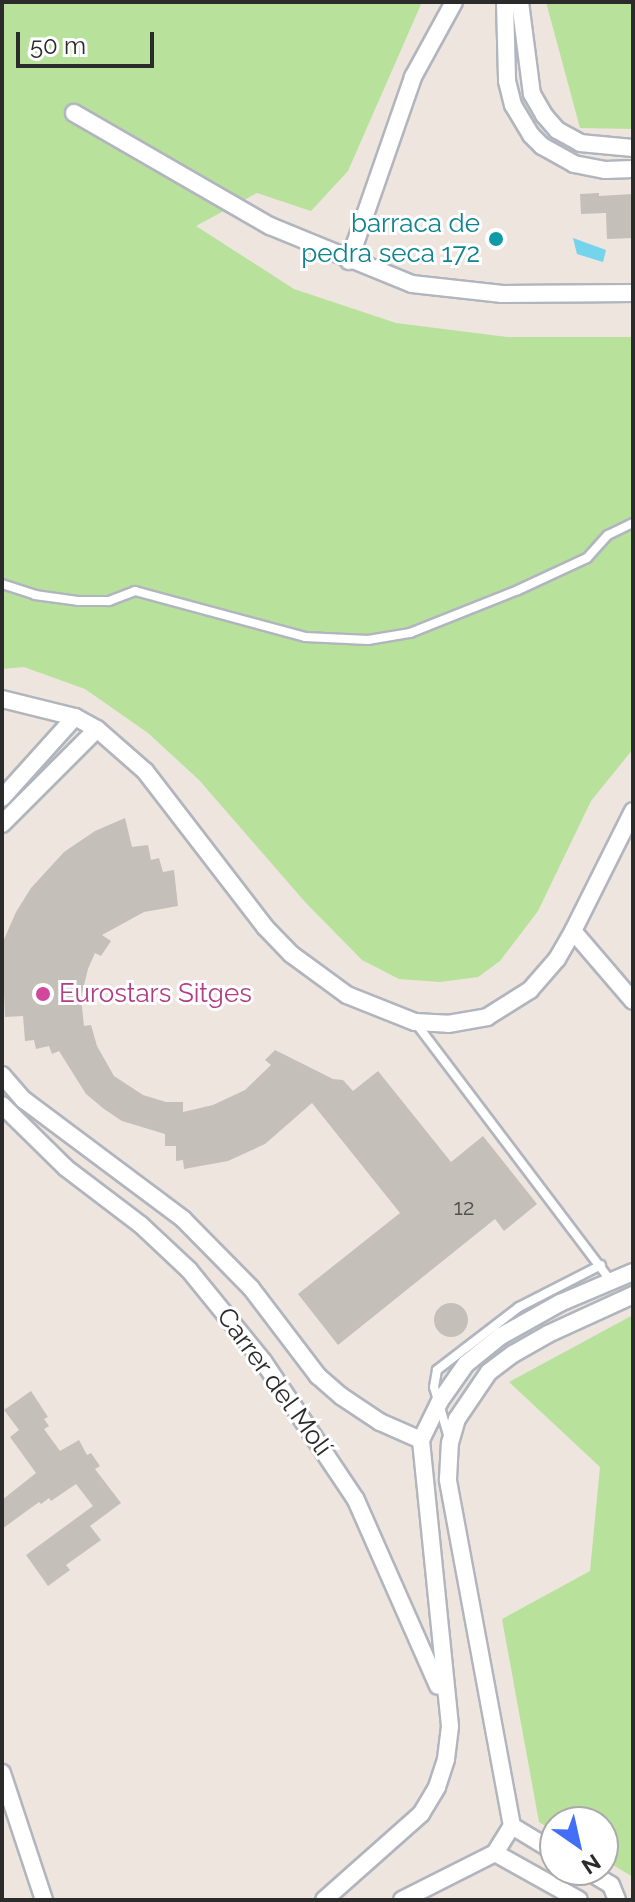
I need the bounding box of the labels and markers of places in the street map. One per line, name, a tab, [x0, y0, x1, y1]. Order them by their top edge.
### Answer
place label: barraca de pedra seca 172	[301, 208, 480, 270]
marker: barraca de pedra seca 172	[487, 230, 505, 248]
place label: Eurostars Sitges	[59, 978, 252, 1010]
marker: Eurostars Sitges	[34, 985, 52, 1003]

